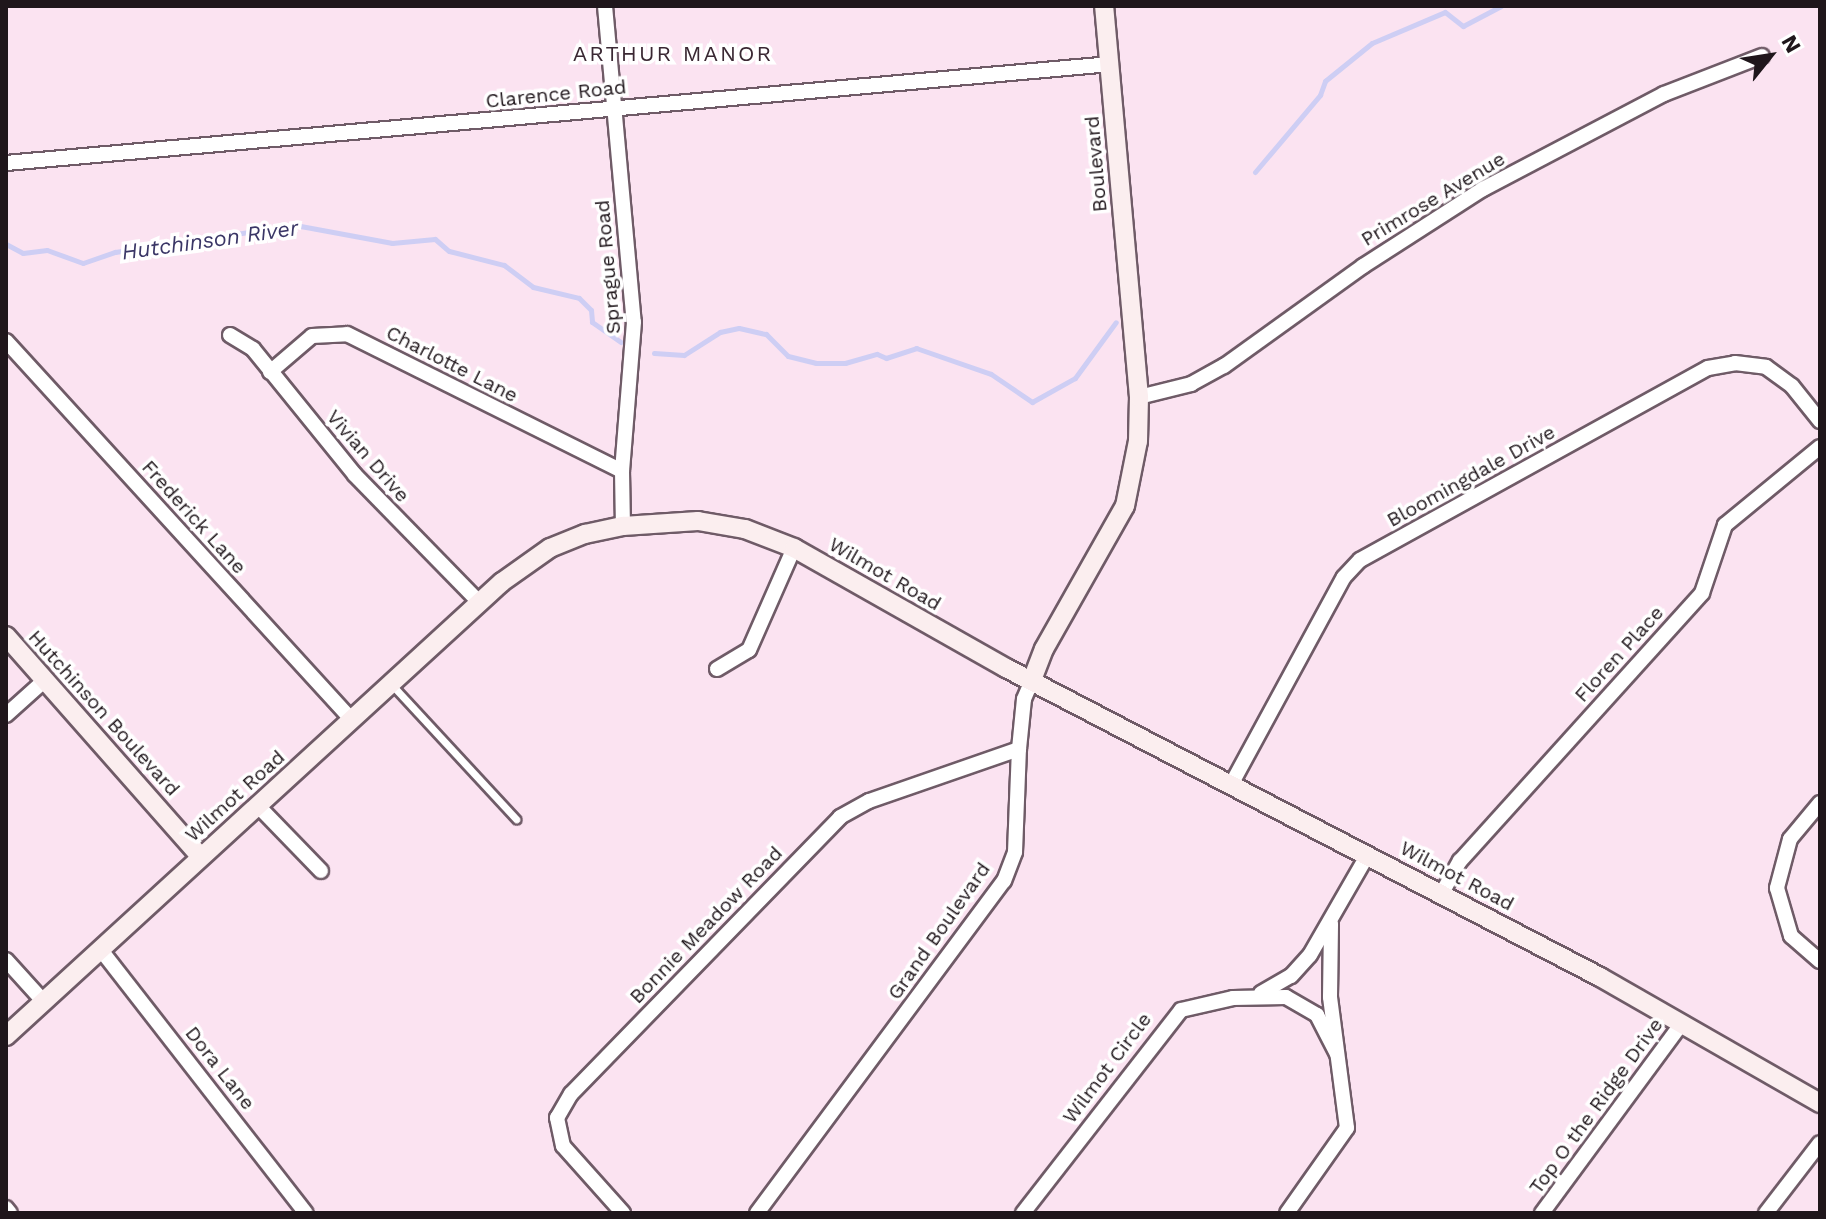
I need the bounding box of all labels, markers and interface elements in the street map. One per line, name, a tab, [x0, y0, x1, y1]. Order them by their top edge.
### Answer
north arrow	[1730, 16, 1810, 96]
text: N	[1776, 30, 1806, 57]
district label: ARTHUR MANOR	[573, 41, 773, 67]
street label: Clarence Road	[484, 75, 628, 113]
street label: Boulevard	[1080, 115, 1112, 213]
street label: Primrose Avenue	[1356, 146, 1510, 252]
street label: Sprague Road	[590, 199, 626, 335]
water label: Hutchinson River	[120, 215, 300, 265]
street label: Charlotte Lane	[382, 320, 522, 408]
street label: Vivian Drive	[321, 405, 415, 507]
street label: Bloomingdale Drive	[1383, 420, 1559, 532]
street label: Frederick Lane	[137, 455, 251, 579]
street label: Wilmot Road	[825, 532, 945, 616]
street label: Floren Place	[1570, 601, 1668, 707]
street label: Hutchinson Boulevard	[23, 625, 185, 801]
street label: Wilmot Road	[180, 745, 290, 847]
street label: Wilmot Road	[1396, 836, 1518, 916]
street label: Bonnie Meadow Road	[624, 841, 788, 1009]
street label: Grand Boulevard	[883, 858, 995, 1004]
street label: Wilmot Circle	[1058, 1008, 1156, 1128]
street label: Top O the Ridge Drive	[1524, 1013, 1668, 1199]
street label: Dora Lane	[180, 1021, 260, 1115]

